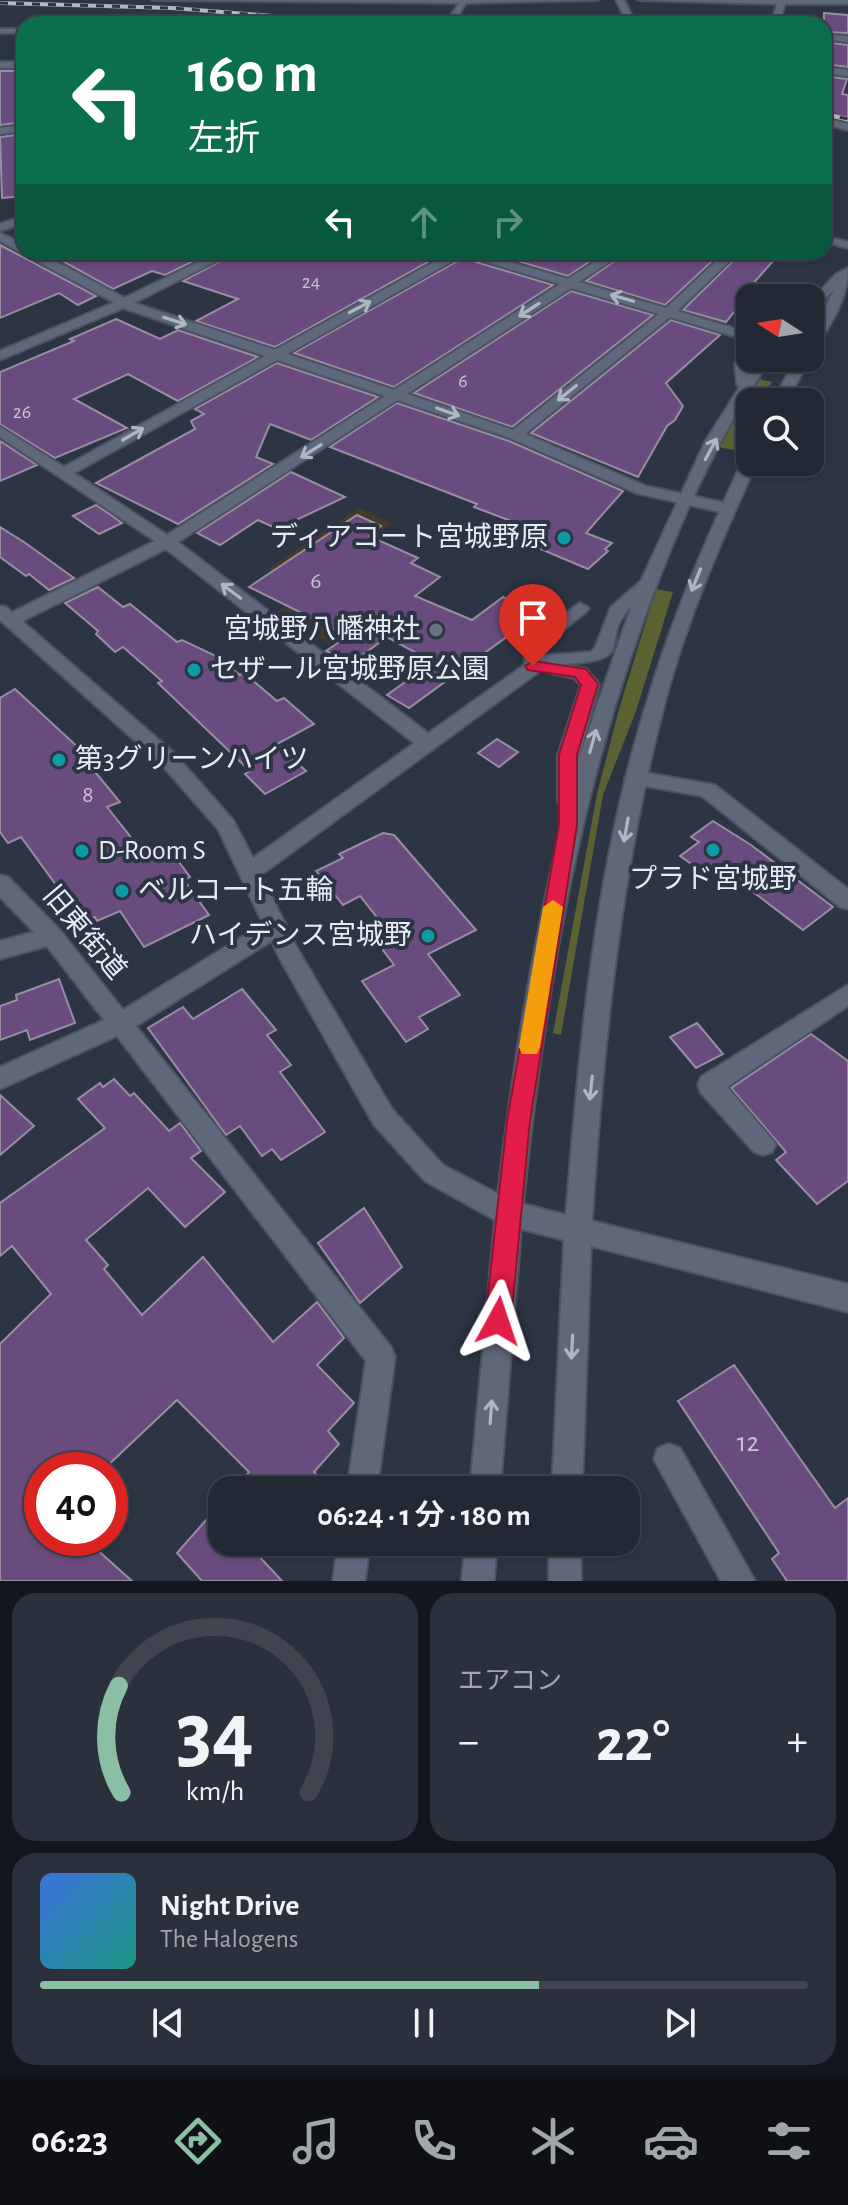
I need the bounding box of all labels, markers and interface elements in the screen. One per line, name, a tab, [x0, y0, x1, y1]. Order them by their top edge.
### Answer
text: 160 m	[188, 46, 318, 102]
icon: left	[56, 48, 160, 152]
text: 左折	[188, 121, 260, 157]
icon: left	[318, 200, 362, 244]
icon: ahead	[402, 200, 446, 244]
icon: right	[486, 200, 530, 244]
house number: 24	[302, 272, 320, 292]
north arrow	[736, 284, 824, 372]
map controls	[736, 284, 824, 476]
one-way arrow	[610, 289, 636, 304]
one-way arrow	[347, 298, 371, 314]
one-way arrow	[519, 302, 541, 319]
one-way arrow	[163, 314, 188, 329]
house number: 6	[458, 371, 468, 391]
one-way arrow	[557, 384, 578, 402]
button: search	[736, 388, 824, 476]
house number: 26	[13, 402, 31, 422]
one-way arrow	[436, 405, 461, 420]
one-way arrow	[121, 426, 144, 442]
one-way arrow	[703, 437, 719, 461]
one-way arrow	[300, 444, 323, 460]
place label: ディアコート宮城野原	[270, 522, 548, 552]
marker: ディアコート宮城野原	[555, 529, 573, 547]
one-way arrow	[688, 567, 702, 592]
house number: 6	[310, 569, 322, 593]
one-way arrow	[221, 583, 242, 600]
pin	[499, 584, 567, 666]
icon: arrive	[511, 596, 555, 640]
place label: 宮城野八幡神社	[224, 614, 420, 644]
marker: 宮城野八幡神社	[427, 621, 445, 639]
place label: セザール宮城野原公園	[210, 654, 490, 684]
marker: セザール宮城野原公園	[185, 661, 203, 679]
one-way arrow	[586, 729, 601, 755]
place label: 第3グリーンハイツ	[75, 744, 309, 774]
marker: 第3グリーンハイツ	[50, 751, 68, 769]
house number: 8	[82, 783, 94, 807]
one-way arrow	[617, 817, 632, 842]
place label: D-Room S	[98, 837, 206, 865]
marker: プラド宮城野	[704, 841, 722, 859]
marker: D-Room S	[73, 842, 91, 860]
place label: プラド宮城野	[629, 864, 797, 894]
place label: ベルコート五輪	[138, 875, 333, 905]
street label: 旧東街道	[37, 880, 132, 985]
marker: ベルコート五輪	[113, 882, 131, 900]
place label: ハイデンス宮城野	[189, 920, 412, 950]
marker: ハイデンス宮城野	[419, 927, 437, 945]
one-way arrow	[583, 1074, 598, 1101]
position arrow	[456, 1279, 540, 1363]
one-way arrow	[565, 1333, 580, 1360]
one-way arrow	[484, 1399, 499, 1426]
house number: 12	[737, 1429, 759, 1457]
speed limit sign: 40	[24, 1452, 128, 1556]
text: 06:24 · 1 分 · 180 m	[317, 1501, 531, 1531]
text: エアコン	[458, 1668, 562, 1694]
text: 34	[176, 1692, 254, 1776]
text: 22°	[596, 1712, 670, 1772]
text: −	[458, 1720, 479, 1764]
text: +	[787, 1720, 808, 1764]
text: km/h	[186, 1777, 244, 1806]
text: Night Drive	[160, 1891, 299, 1921]
text: The Halogens	[160, 1926, 298, 1952]
icon: previous	[146, 2001, 190, 2045]
icon: pause	[402, 2001, 446, 2045]
icon: next	[658, 2001, 702, 2045]
icon: directions	[170, 2113, 226, 2169]
icon: music	[288, 2113, 344, 2169]
icon: phone	[406, 2113, 462, 2169]
icon: climate	[525, 2113, 581, 2169]
icon: car	[643, 2113, 699, 2169]
icon: filters	[761, 2113, 817, 2169]
text: 06:23	[31, 2123, 108, 2159]

